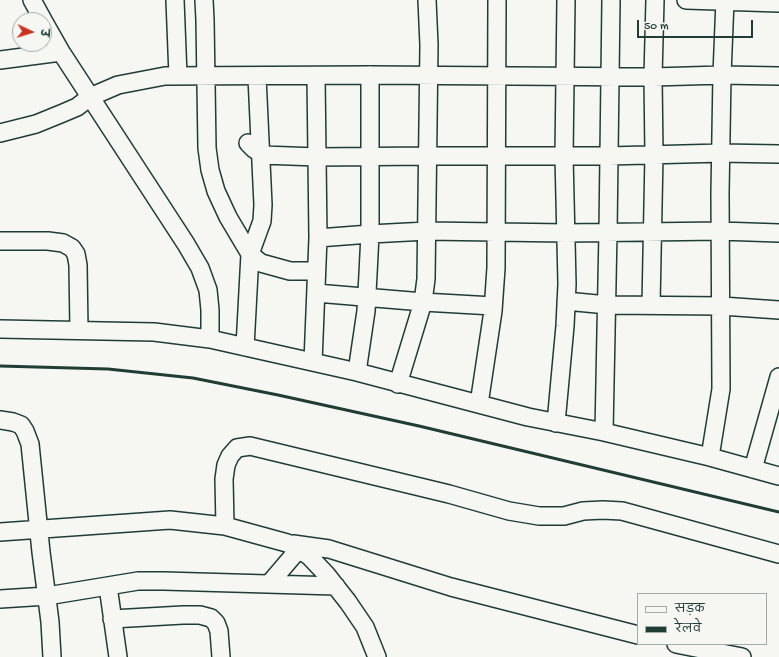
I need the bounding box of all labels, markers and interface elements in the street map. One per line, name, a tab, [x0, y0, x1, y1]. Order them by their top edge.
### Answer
north arrow	[12, 12, 52, 52]
scale bar	[639, 12, 755, 38]
text: 50 m	[644, 20, 669, 34]
text: उ	[37, 29, 49, 37]
legend	[637, 593, 767, 645]
text: सड़क	[675, 603, 705, 617]
text: रेलवे	[675, 623, 701, 637]

